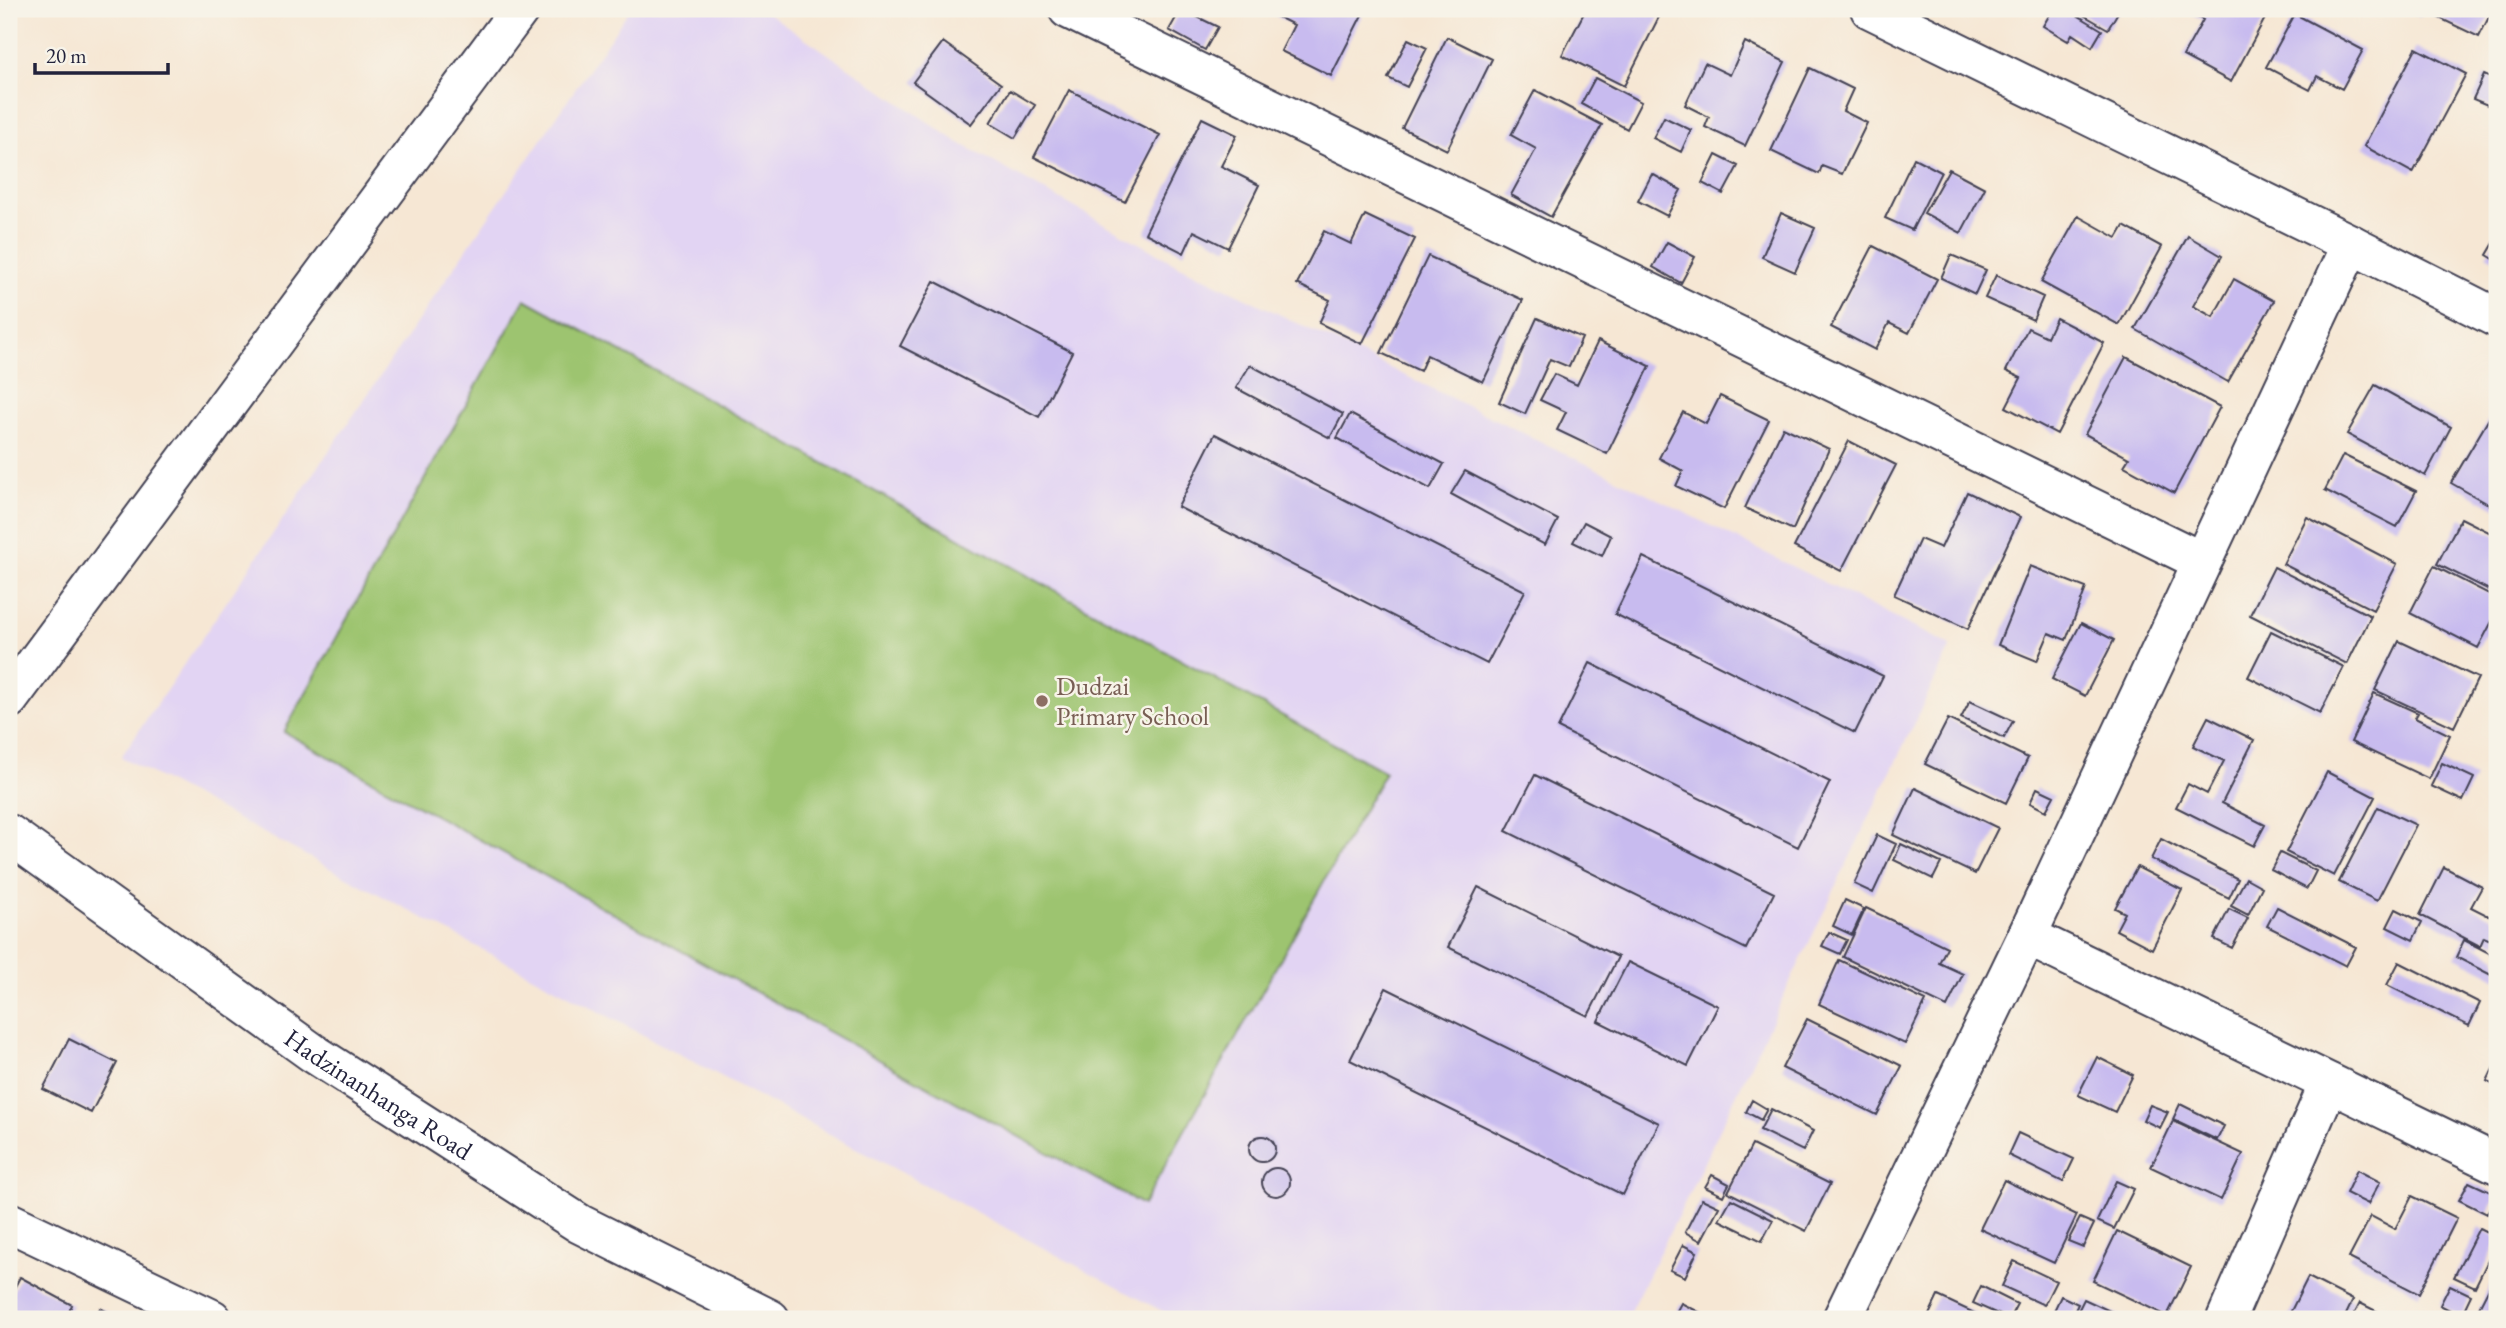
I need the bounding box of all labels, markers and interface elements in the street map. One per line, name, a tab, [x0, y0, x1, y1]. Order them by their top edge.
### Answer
scale bar	[35, 32, 168, 76]
text: 20 m	[46, 42, 87, 69]
place label: Dudzai Primary School	[1056, 669, 1209, 733]
marker: Dudzai Primary School	[1034, 693, 1050, 709]
street label: Hadzinanhanga Road	[278, 1021, 480, 1168]

